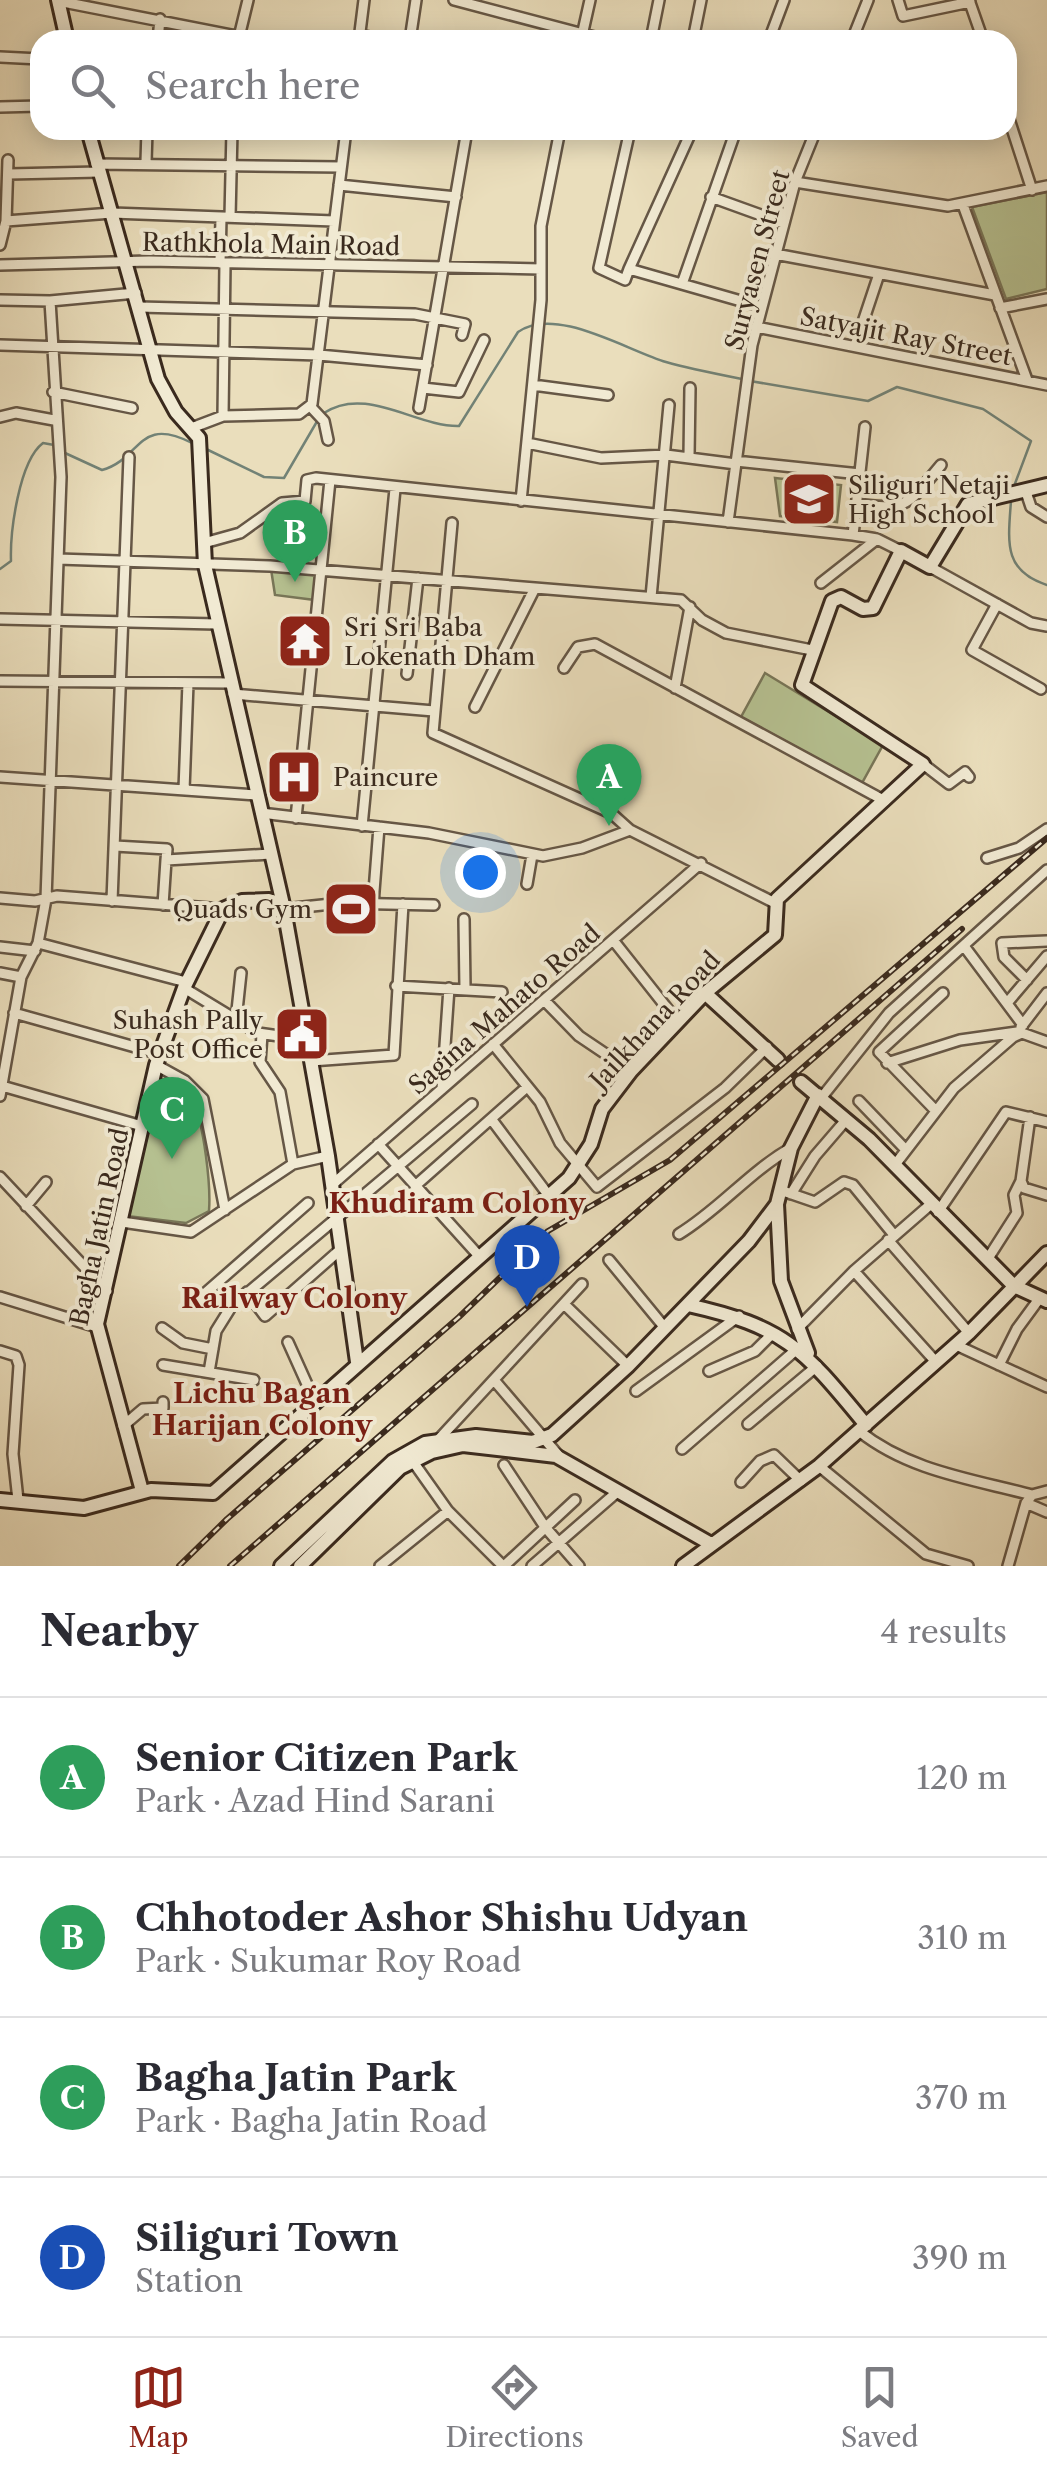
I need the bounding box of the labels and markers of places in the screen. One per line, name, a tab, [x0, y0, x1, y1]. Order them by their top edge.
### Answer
school or university icon: Siliguri Netaji High School	[779, 469, 839, 529]
place label: Siliguri Netaji High School	[848, 470, 1010, 530]
pin: B	[262, 500, 328, 582]
temple icon: Sri Sri Baba Lokenath Dham	[275, 611, 335, 671]
place label: Sri Sri Baba Lokenath Dham	[344, 612, 535, 672]
pin: A	[576, 744, 642, 826]
hospital icon: Paincure	[264, 747, 324, 807]
place label: Paincure	[333, 762, 438, 793]
sports icon: Quads Gym	[321, 879, 381, 939]
place label: Quads Gym	[173, 894, 312, 925]
public building icon: Suhash Pally Post Office	[272, 1004, 332, 1064]
place label: Suhash Pally Post Office	[113, 1005, 264, 1065]
pin: C	[140, 1076, 204, 1159]
pin: D	[494, 1224, 560, 1307]

